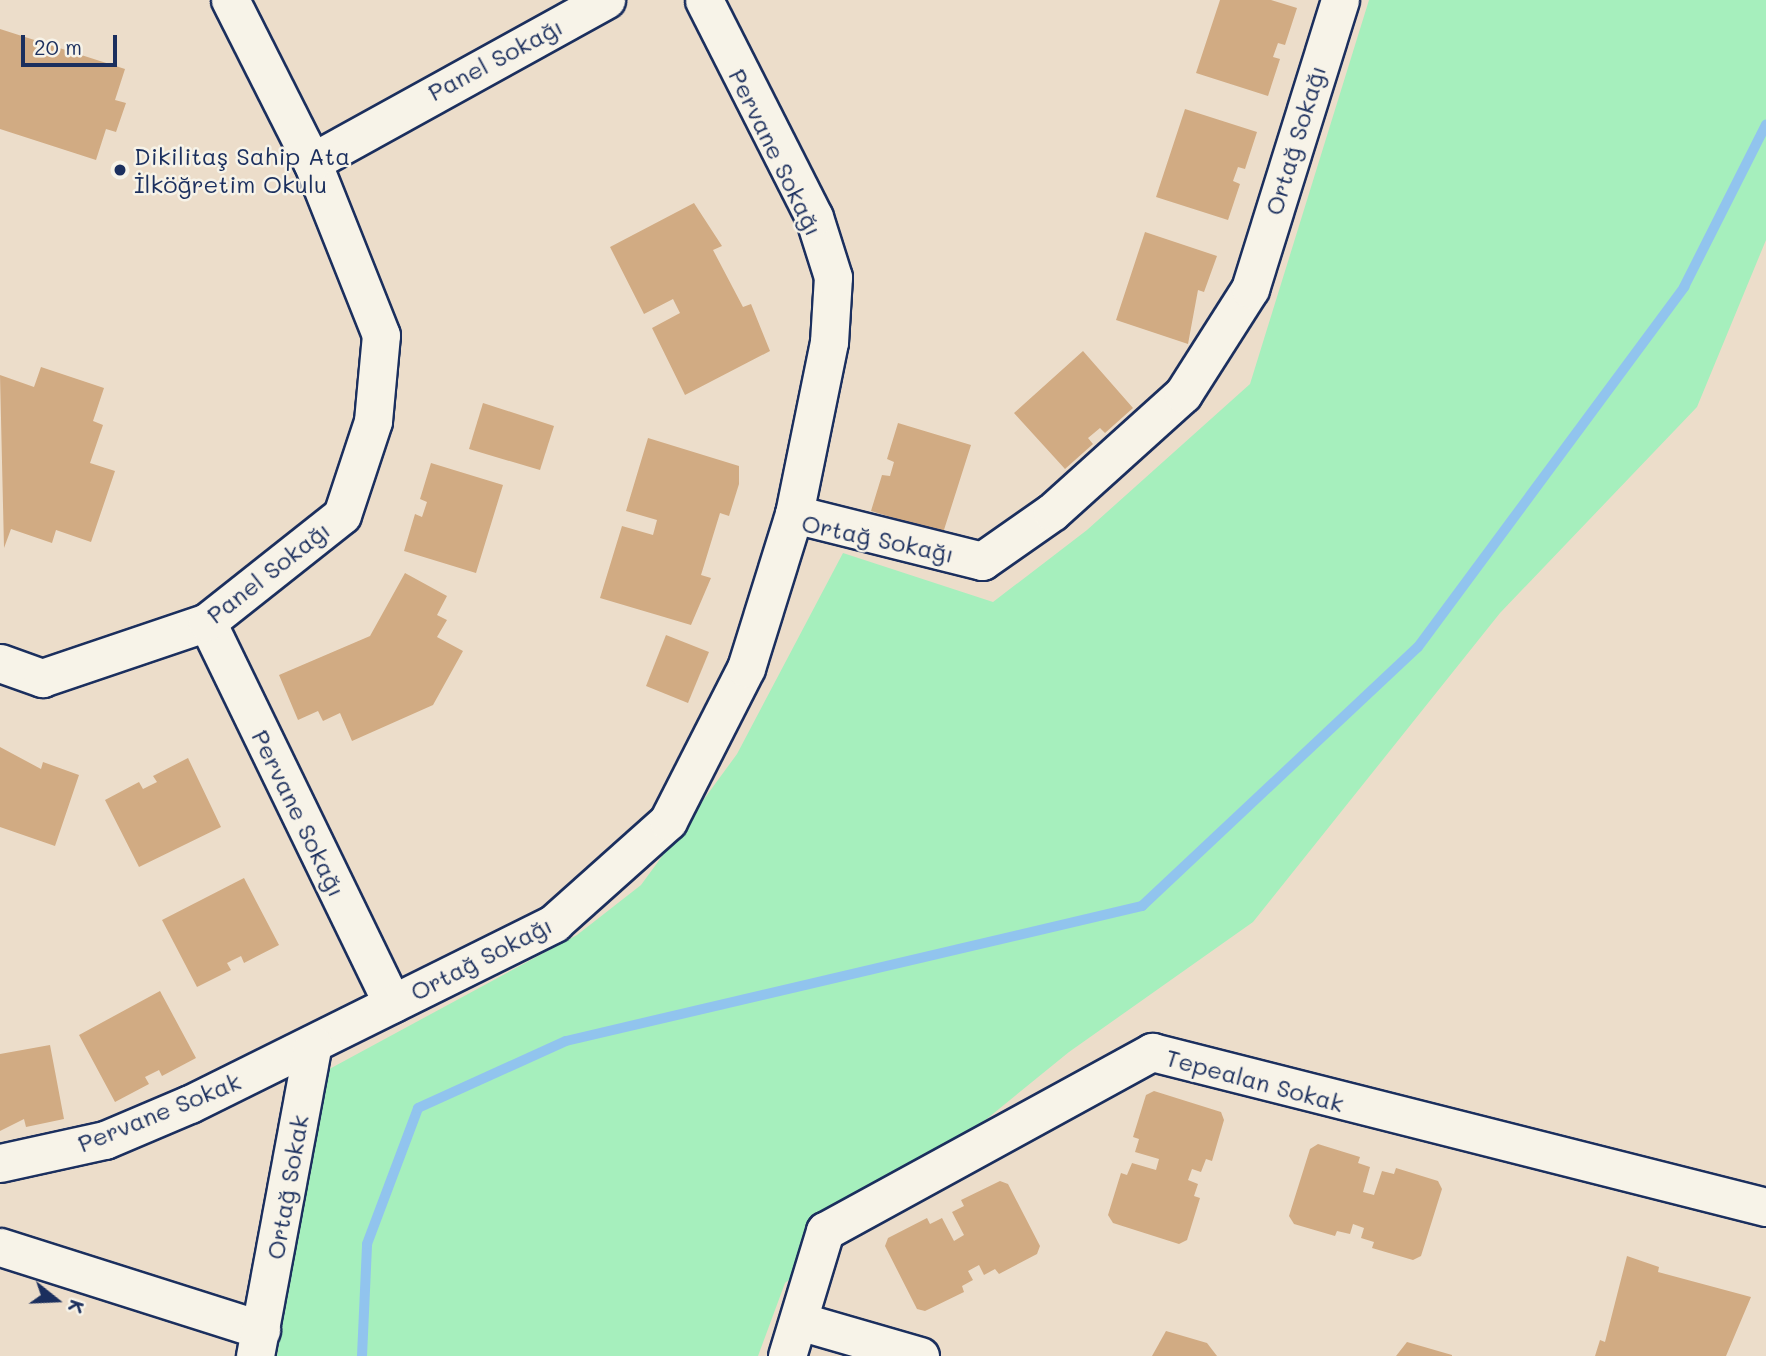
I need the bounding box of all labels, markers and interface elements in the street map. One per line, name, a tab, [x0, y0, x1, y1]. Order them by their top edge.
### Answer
street label: Panel Sokağı	[423, 11, 567, 107]
scale bar	[24, 21, 121, 65]
text: 20 m	[34, 33, 82, 60]
street label: Ortağ Sokağı	[1259, 62, 1331, 218]
street label: Pervane Sokağı	[723, 64, 829, 240]
place label: Dikilitaş Sahip Ata İlköğretim Okulu	[134, 142, 350, 198]
marker: Dikilitaş Sahip Ata İlköğretim Okulu	[112, 162, 128, 178]
street label: Ortağ Sokağı	[799, 508, 957, 568]
street label: Panel Sokağı	[201, 515, 335, 629]
street label: Pervane Sokağı	[246, 725, 352, 901]
street label: Ortağ Sokağı	[405, 910, 557, 1006]
street label: Tepealan Sokak	[1163, 1042, 1347, 1118]
street label: Pervane Sokak	[73, 1066, 245, 1158]
street label: Ortağ Sokak	[260, 1112, 314, 1262]
north arrow	[21, 1265, 91, 1335]
text: K	[63, 1297, 90, 1316]

